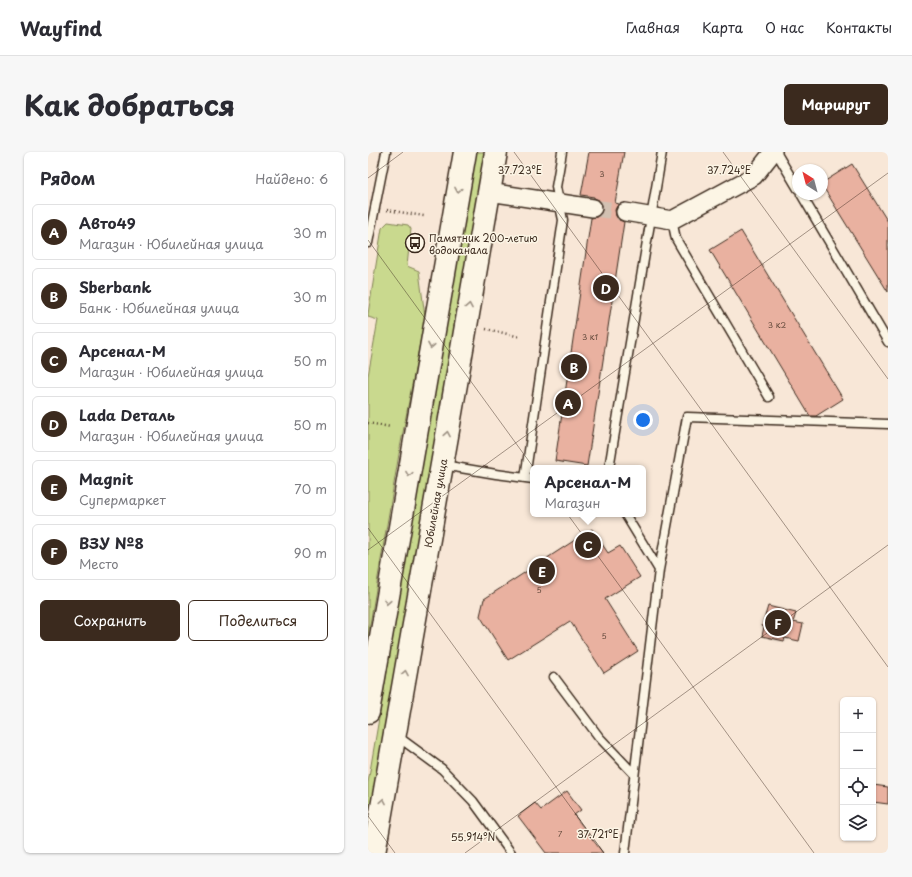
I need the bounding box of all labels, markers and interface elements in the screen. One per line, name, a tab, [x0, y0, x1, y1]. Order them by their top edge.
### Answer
text: Wayfind	[20, 14, 102, 42]
text: Главная	[626, 17, 680, 38]
text: Карта	[702, 17, 743, 38]
text: О нас	[765, 17, 804, 38]
text: Контакты	[826, 17, 892, 38]
text: Как добраться	[24, 83, 235, 126]
button: Маршрут	[784, 84, 888, 125]
text: 37.723°E	[498, 162, 542, 177]
text: 37.724°E	[707, 162, 751, 177]
north arrow	[792, 164, 828, 200]
text: Рядом	[40, 165, 95, 191]
house number: 3	[599, 168, 605, 180]
text: Найдено: 6	[255, 169, 328, 188]
one-way arrow	[455, 187, 463, 194]
text: Авто49	[79, 211, 136, 234]
text: A	[49, 223, 59, 242]
text: 30 m	[293, 223, 327, 242]
place label: Памятник 200-летию водоканала	[429, 230, 538, 257]
bus stop icon: Памятник 200-летию водоканала	[404, 232, 426, 254]
text: Магазин · Юбилейная улица	[79, 234, 263, 253]
pin: D	[593, 273, 619, 303]
text: Sberbank	[79, 275, 152, 298]
text: B	[50, 287, 58, 306]
text: 30 m	[293, 287, 327, 306]
text: Банк · Юбилейная улица	[79, 298, 239, 317]
one-way arrow	[464, 303, 473, 309]
house number: 3 к2	[768, 319, 786, 331]
house number: 3 к1	[582, 331, 599, 343]
text: Арсенал-М	[79, 339, 166, 362]
one-way arrow	[427, 343, 436, 349]
text: C	[49, 351, 59, 370]
text: 50 m	[293, 351, 327, 370]
pin: B	[561, 352, 587, 382]
text: Магазин · Юбилейная улица	[79, 362, 263, 381]
pin: A	[555, 388, 581, 418]
text: Lada Dеталь	[79, 403, 175, 426]
your location	[633, 410, 653, 430]
text: D	[49, 415, 59, 434]
text: 50 m	[293, 415, 327, 434]
text: Магазин · Юбилейная улица	[79, 426, 263, 445]
one-way arrow	[443, 431, 451, 438]
street label: Юбилейная улица	[420, 457, 450, 549]
popup	[530, 465, 646, 517]
text: Magnit	[79, 467, 134, 490]
text: Арсенал-М	[545, 470, 631, 493]
one-way arrow	[405, 471, 414, 477]
text: E	[50, 479, 58, 498]
text: 70 m	[294, 479, 327, 498]
text: Супермаркет	[79, 490, 166, 509]
text: Магазин	[545, 493, 600, 512]
pin: C	[575, 530, 601, 560]
text: ВЗУ №8	[79, 531, 144, 554]
text: F	[50, 543, 58, 562]
text: 90 m	[294, 543, 327, 562]
text: Место	[79, 554, 119, 573]
pin: E	[529, 556, 555, 586]
house number: 5	[536, 584, 542, 596]
one-way arrow	[383, 599, 392, 605]
button: Сохранить	[40, 600, 180, 641]
button: Поделиться	[188, 600, 328, 641]
pin: F	[765, 608, 791, 638]
house number: 5	[601, 630, 607, 642]
one-way arrow	[401, 670, 409, 676]
map controls	[840, 697, 876, 841]
button: +	[840, 697, 876, 733]
button: −	[840, 733, 876, 769]
button: locate	[840, 769, 876, 805]
one-way arrow	[378, 798, 387, 804]
button: layers	[840, 805, 876, 841]
text: 37.721°E	[577, 826, 619, 841]
house number: 7	[558, 828, 563, 840]
text: 55.914°N	[451, 829, 495, 844]

